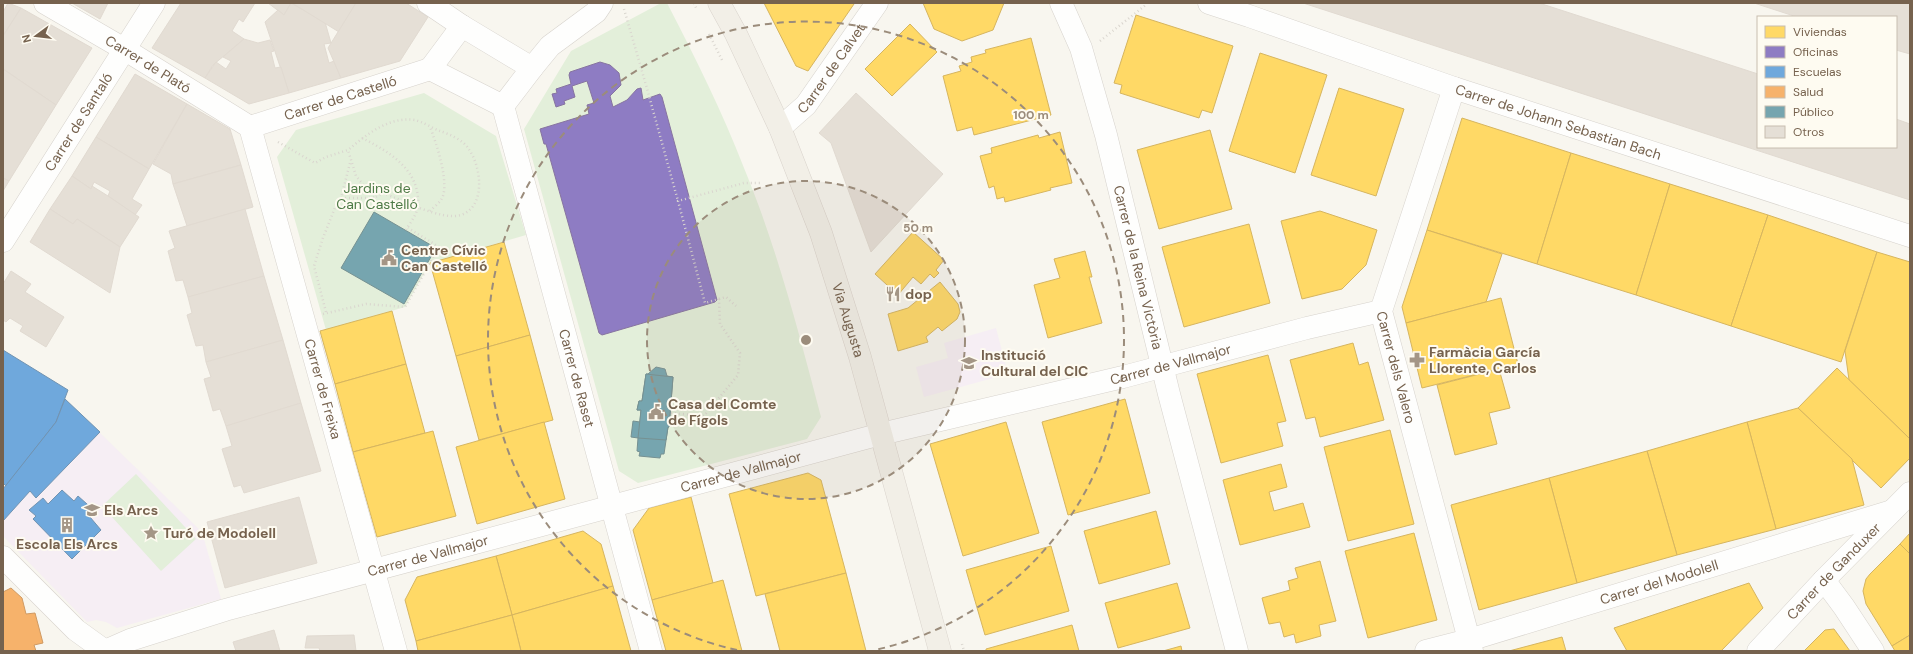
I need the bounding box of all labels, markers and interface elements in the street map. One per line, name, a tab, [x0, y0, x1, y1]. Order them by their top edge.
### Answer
north arrow	[16, 16, 56, 56]
legend	[1757, 16, 1897, 148]
street label: Carrer de Calvet	[793, 20, 869, 118]
text: Viviendas	[1793, 24, 1847, 40]
street label: Carrer de Plató	[102, 31, 194, 97]
text: N	[19, 33, 34, 44]
text: Oficinas	[1793, 44, 1838, 60]
text: Escuelas	[1793, 64, 1842, 80]
street label: Carrer de Santaló	[41, 69, 117, 175]
street label: Carrer de Castelló	[282, 71, 399, 124]
street label: Carrer de Johann Sebastian Bach	[1453, 80, 1664, 164]
text: Salud	[1793, 84, 1824, 100]
text: Público	[1793, 104, 1834, 120]
text: 100 m	[1013, 107, 1049, 123]
text: Otros	[1793, 124, 1824, 140]
park label: Jardins de Can Castelló	[336, 179, 418, 213]
street label: Carrer de la Reina Victòria	[1110, 183, 1167, 351]
text: 50 m	[903, 220, 933, 236]
place label: Centre Cívic Can Castelló	[401, 241, 488, 275]
public building icon: Centre Cívic Can Castelló	[380, 249, 398, 267]
street label: Via Augusta	[828, 281, 868, 359]
restaurant icon: dop	[884, 285, 902, 303]
place label: dop	[905, 285, 932, 303]
street label: Carrer dels Valero	[1372, 309, 1420, 426]
street label: Carrer de Raset	[555, 327, 599, 429]
centre of rings	[799, 333, 813, 347]
street label: Carrer de Freixa	[300, 337, 346, 441]
street label: Carrer de Vallmajor	[1108, 340, 1233, 389]
place label: Farmàcia García Llorente, Carlos	[1429, 343, 1540, 377]
place label: Institució Cultural del CIC	[981, 346, 1088, 380]
pharmacy icon: Farmàcia García Llorente, Carlos	[1408, 351, 1426, 369]
school or university icon: Institució Cultural del CIC	[960, 354, 978, 372]
place label: Casa del Comte de Fígols	[668, 395, 776, 429]
public building icon: Casa del Comte de Fígols	[647, 403, 665, 421]
street label: Carrer de Vallmajor	[678, 447, 803, 496]
school or university icon: Els Arcs	[83, 501, 101, 519]
place label: Els Arcs	[104, 501, 158, 519]
building icon: Escola Els Arcs	[58, 516, 76, 534]
street label: Carrer de Ganduxer	[1783, 519, 1885, 623]
place icon: Turó de Modolell	[142, 524, 160, 542]
place label: Turó de Modolell	[163, 524, 276, 542]
street label: Carrer de Vallmajor	[365, 531, 490, 580]
place label: Escola Els Arcs	[16, 535, 118, 553]
street label: Carrer del Modolell	[1598, 556, 1720, 609]

